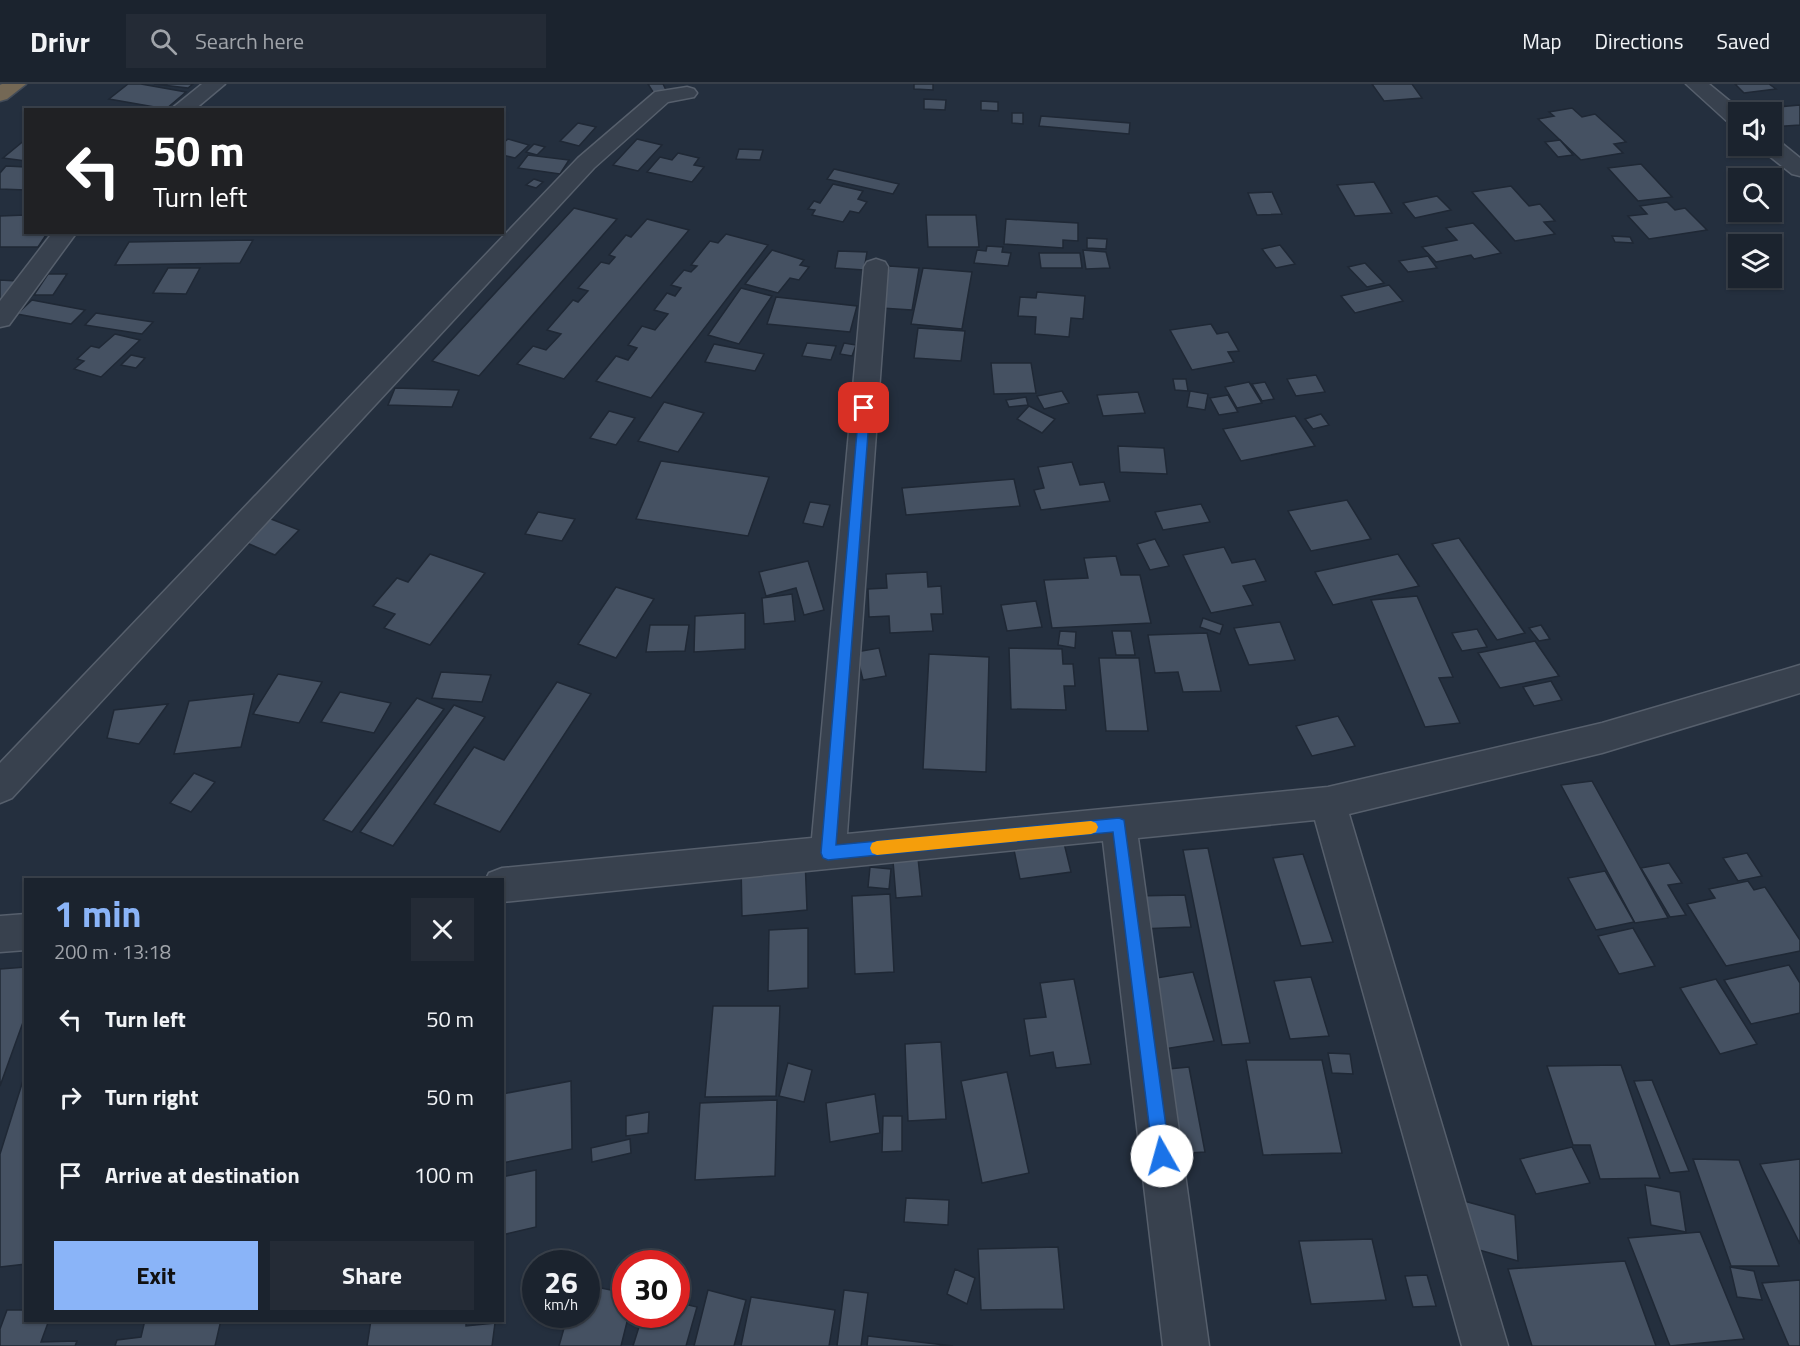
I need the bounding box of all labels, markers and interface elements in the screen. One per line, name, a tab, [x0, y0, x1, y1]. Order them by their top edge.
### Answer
search box	[126, 14, 546, 68]
text: Drivr	[30, 20, 90, 63]
text: Search here	[195, 24, 304, 58]
icon: search	[147, 25, 180, 58]
text: Map	[1522, 25, 1562, 57]
text: Directions	[1595, 25, 1684, 57]
text: Saved	[1717, 25, 1770, 57]
map controls	[1728, 102, 1782, 288]
button: sound	[1728, 102, 1782, 156]
text: 50 m	[153, 118, 245, 182]
icon: left	[54, 132, 132, 210]
button: search	[1728, 168, 1782, 222]
text: Turn left	[153, 176, 247, 217]
button: layers	[1728, 234, 1782, 288]
pin	[838, 382, 889, 433]
icon: arrive	[847, 391, 880, 424]
text: 1 min	[54, 886, 141, 941]
button: close	[411, 898, 474, 961]
text: 200 m · 13:18	[54, 936, 171, 967]
text: Turn left	[105, 1002, 186, 1036]
text: 50 m	[426, 1002, 474, 1036]
icon: left	[54, 1003, 87, 1036]
text: Turn right	[105, 1080, 199, 1114]
text: 50 m	[426, 1080, 474, 1114]
icon: right	[54, 1081, 87, 1114]
position arrow	[1130, 1124, 1194, 1188]
text: Arrive at destination	[105, 1158, 300, 1192]
text: 100 m	[414, 1158, 474, 1192]
icon: arrive	[54, 1159, 87, 1192]
button: Exit	[54, 1241, 258, 1310]
button: Share	[270, 1241, 474, 1310]
speed limit sign: 30	[612, 1250, 690, 1328]
text: 26	[544, 1259, 578, 1305]
text: km/h	[544, 1293, 578, 1316]

